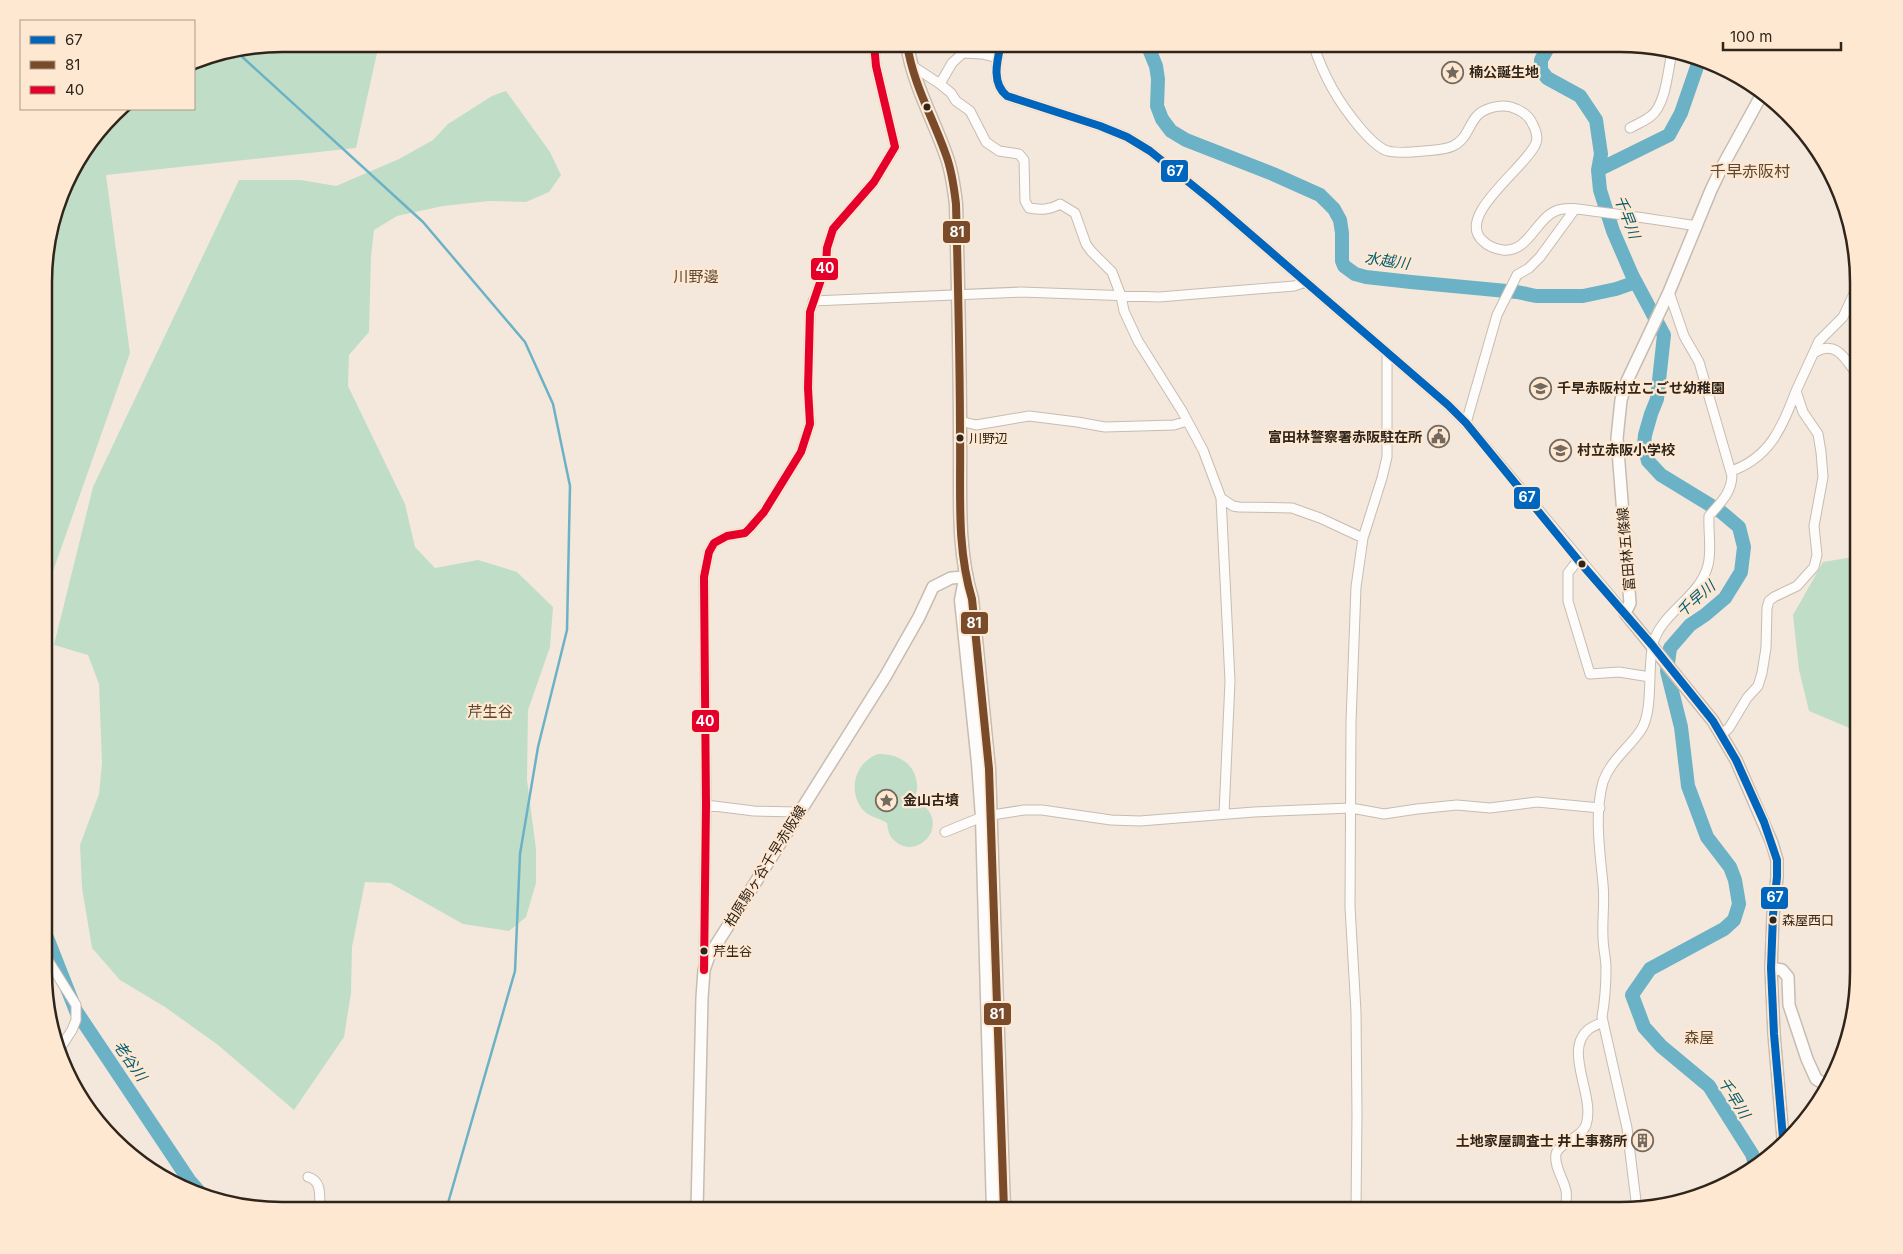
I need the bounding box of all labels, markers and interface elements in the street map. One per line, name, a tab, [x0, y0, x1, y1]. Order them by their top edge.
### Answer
legend	[20, 20, 195, 110]
scale bar	[1723, 20, 1840, 52]
text: 100 m	[1730, 27, 1772, 46]
text: 67	[65, 30, 83, 49]
text: 81	[65, 55, 80, 74]
place icon: 楠公誕生地	[1441, 60, 1465, 84]
place label: 楠公誕生地	[1469, 63, 1539, 80]
text: 40	[65, 80, 84, 99]
unlabelled marker	[922, 102, 932, 112]
line badge: 67	[1160, 159, 1189, 183]
district label: 千早赤阪村	[1710, 161, 1790, 181]
text: 67	[1166, 162, 1184, 179]
water label: 千早川	[1611, 192, 1645, 243]
line badge: 81	[942, 220, 971, 244]
text: 81	[949, 223, 965, 240]
water label: 水越川	[1363, 248, 1413, 273]
line badge: 40	[810, 257, 839, 281]
text: 40	[816, 259, 834, 276]
district label: 川野邊	[673, 267, 719, 286]
school or university icon: 千早赤阪村立こごせ幼稚園	[1529, 376, 1553, 400]
place label: 千早赤阪村立こごせ幼稚園	[1557, 379, 1725, 396]
public building icon: 富田林警察署赤阪駐在所	[1426, 425, 1450, 449]
place label: 富田林警察署赤阪駐在所	[1268, 428, 1422, 445]
place label: 川野辺	[969, 430, 1008, 446]
marker: 川野辺	[955, 433, 965, 443]
school or university icon: 村立赤阪小学校	[1549, 438, 1573, 462]
place label: 村立赤阪小学校	[1577, 441, 1675, 458]
line badge: 67	[1513, 486, 1541, 510]
text: 67	[1518, 488, 1536, 505]
street label: 富田林五條線	[1613, 506, 1638, 592]
unlabelled marker	[1577, 559, 1587, 569]
water label: 千早川	[1673, 575, 1720, 621]
line badge: 81	[960, 611, 989, 635]
text: 81	[966, 614, 982, 631]
district label: 芹生谷	[467, 702, 513, 721]
line badge: 40	[691, 709, 720, 733]
text: 40	[696, 712, 714, 729]
place icon: 金山古墳	[875, 788, 899, 812]
place label: 金山古墳	[903, 791, 959, 808]
street label: 柏原駒ヶ谷千早赤阪線	[720, 802, 809, 930]
line badge: 67	[1760, 886, 1789, 910]
text: 67	[1766, 888, 1784, 905]
place label: 森屋西口	[1782, 912, 1834, 928]
marker: 森屋西口	[1768, 915, 1778, 925]
place label: 芹生谷	[713, 943, 752, 959]
marker: 芹生谷	[699, 946, 709, 956]
line badge: 81	[983, 1002, 1012, 1026]
text: 81	[989, 1005, 1005, 1022]
district label: 森屋	[1684, 1028, 1714, 1047]
water label: 老谷川	[110, 1037, 152, 1086]
water label: 千早川	[1714, 1074, 1755, 1124]
building icon: 土地家屋調査士 井上事務所	[1631, 1129, 1655, 1153]
place label: 土地家屋調査士 井上事務所	[1456, 1132, 1627, 1149]

